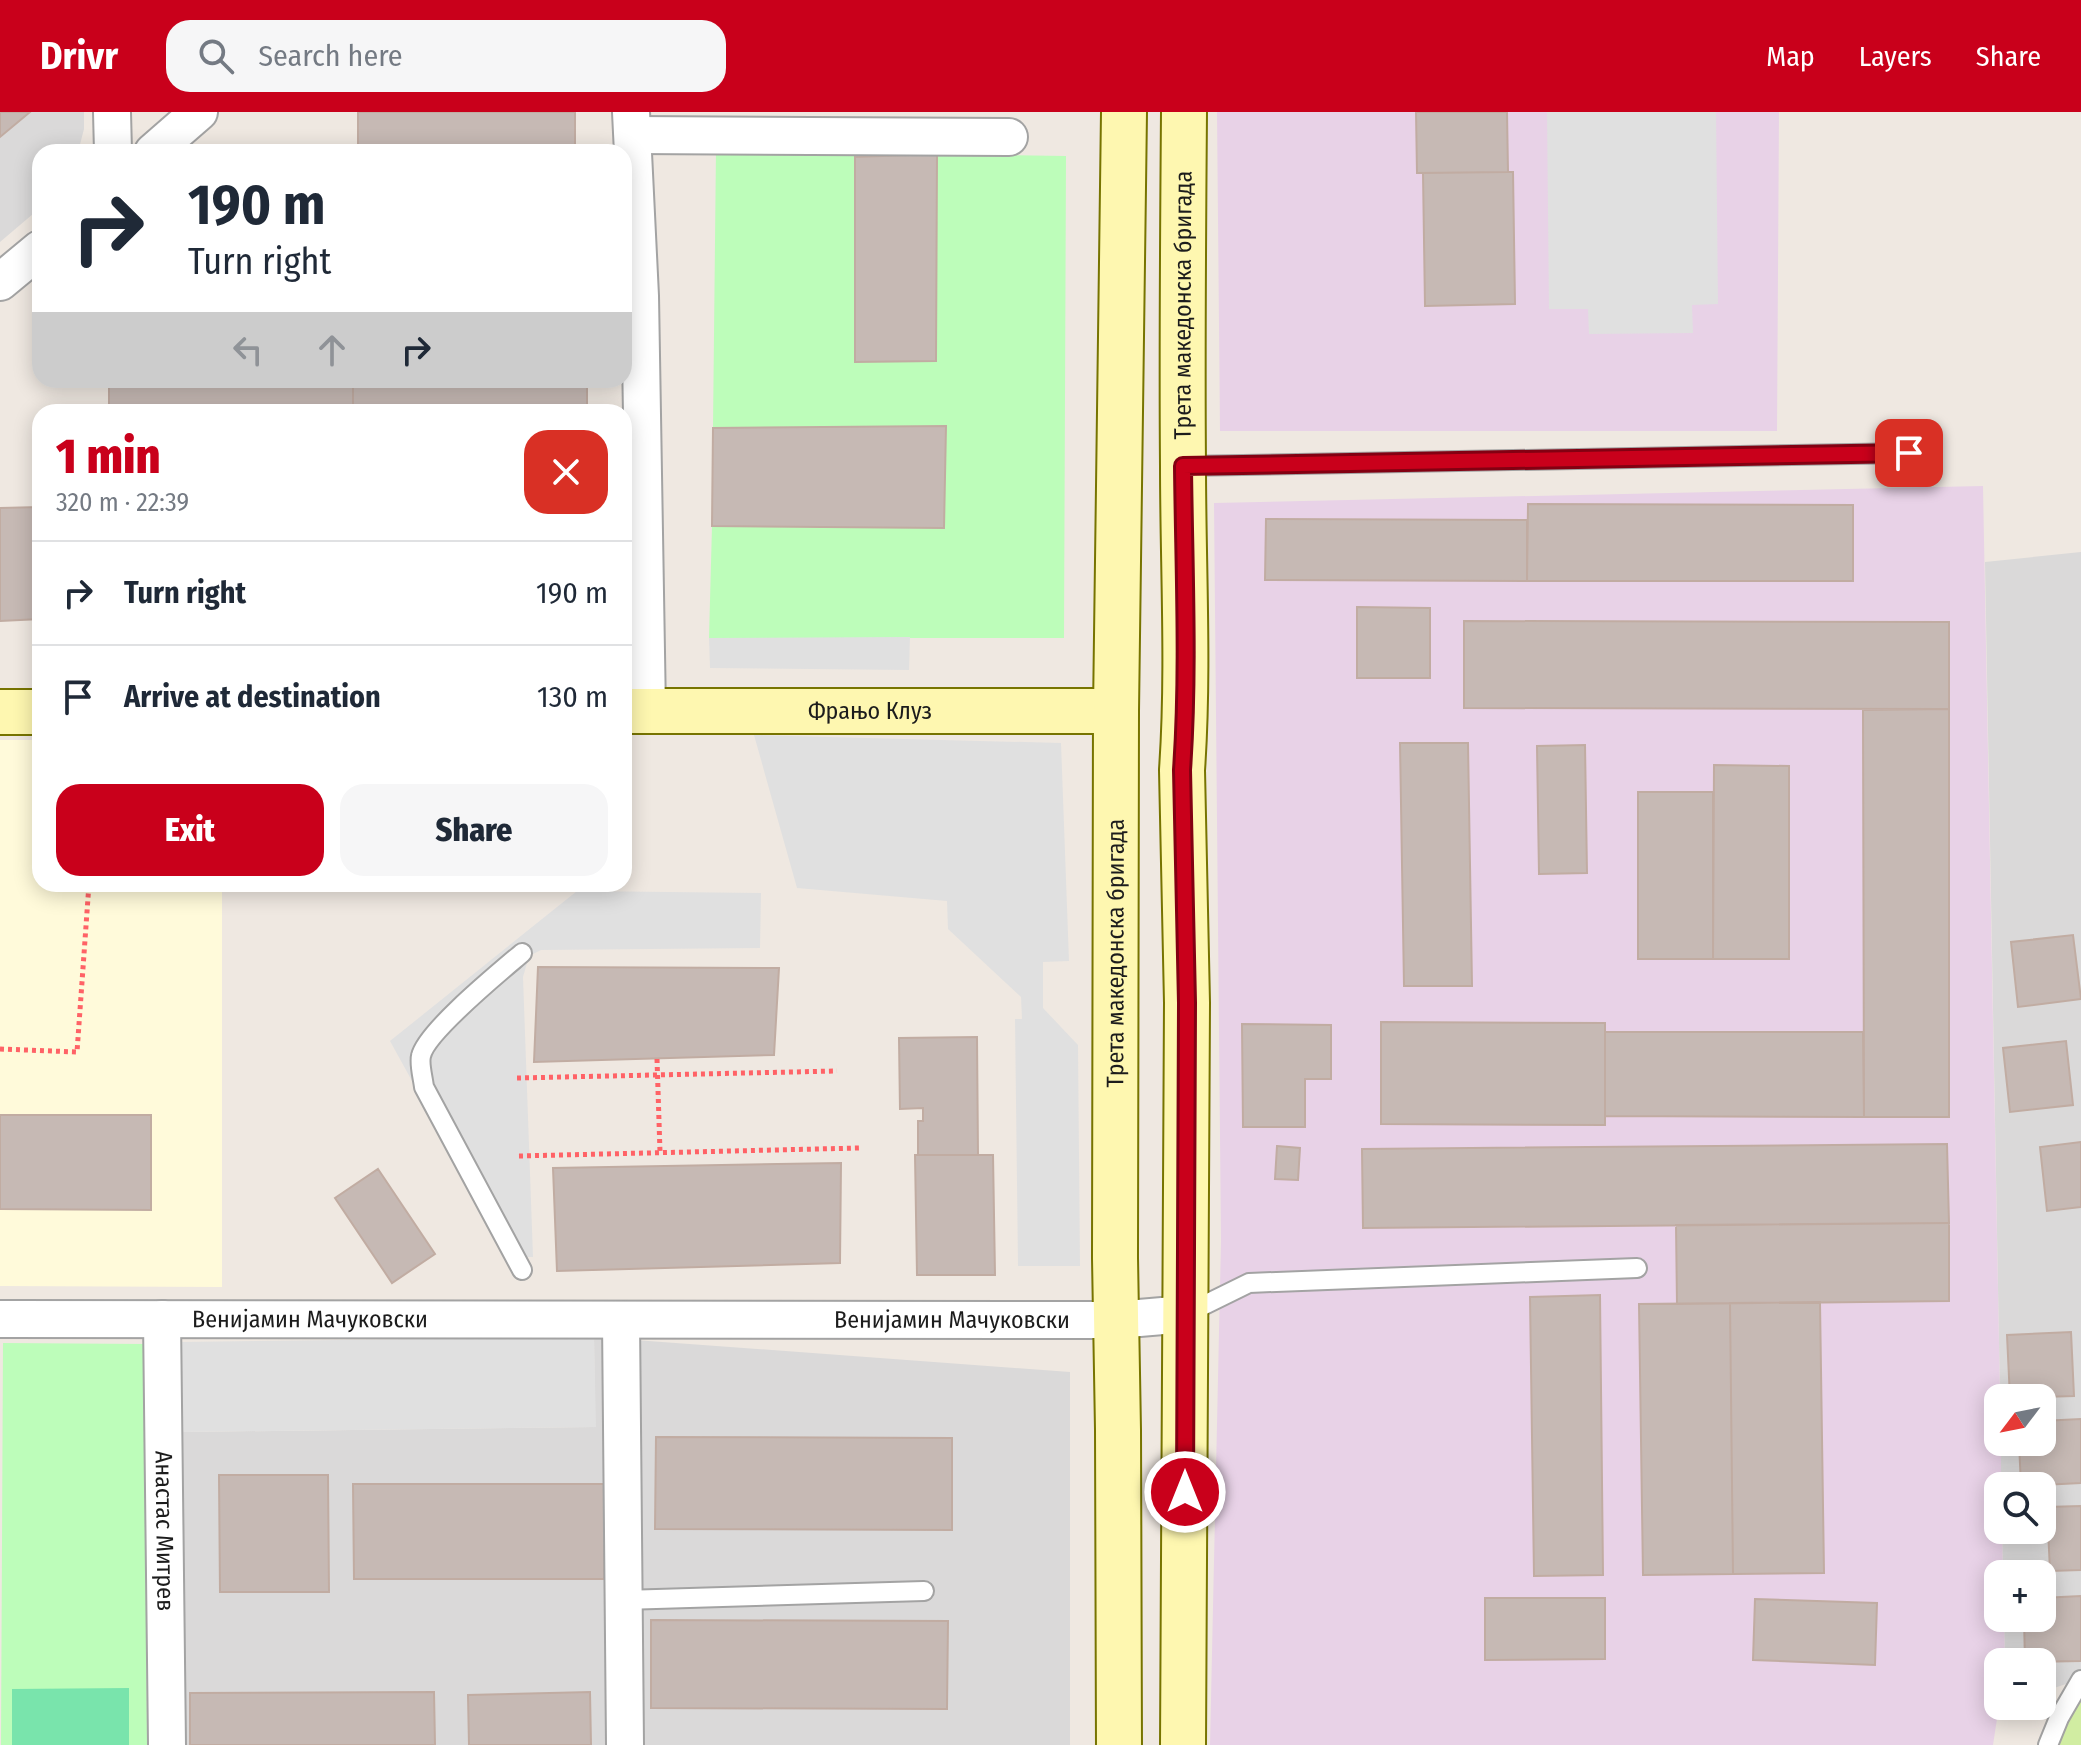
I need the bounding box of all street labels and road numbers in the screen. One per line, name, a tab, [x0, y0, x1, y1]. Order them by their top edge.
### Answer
street label: Трета македонска бригада	[1169, 171, 1198, 440]
street label: Фрањо Клуз	[808, 697, 932, 725]
street label: Трета македонска бригада	[1101, 819, 1130, 1087]
street label: Венијамин Мачуковски	[192, 1305, 428, 1333]
street label: Венијамин Мачуковски	[834, 1306, 1070, 1334]
street label: Анастас Митрев	[150, 1451, 179, 1611]

